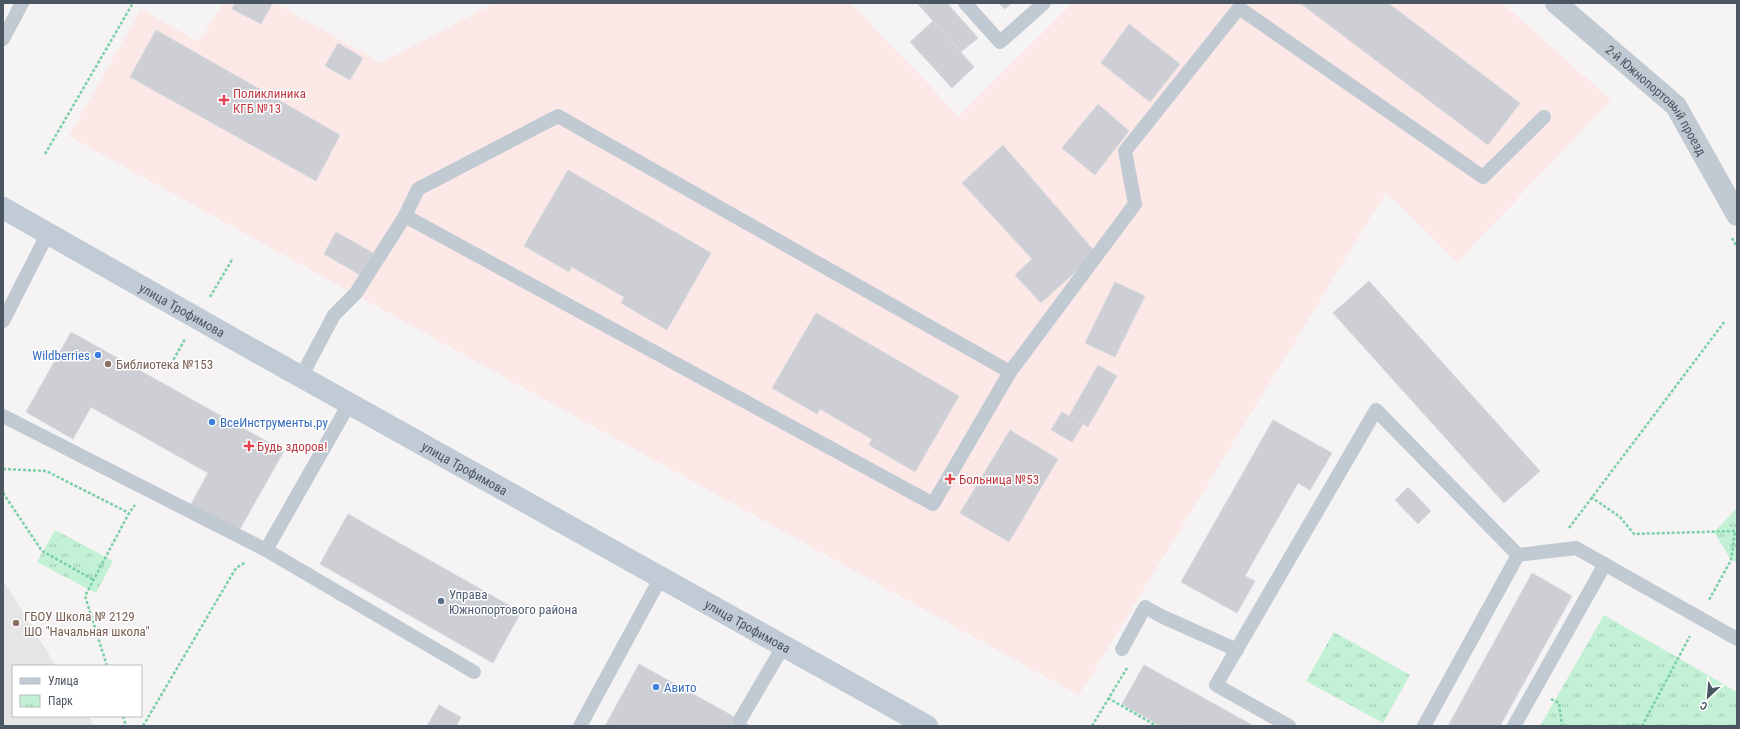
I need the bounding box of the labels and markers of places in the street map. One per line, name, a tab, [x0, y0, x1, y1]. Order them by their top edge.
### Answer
place label: Поликлиника КГБ №13	[233, 86, 306, 116]
marker: Поликлиника КГБ №13	[218, 94, 230, 106]
place label: Wildberries	[32, 348, 90, 363]
marker: Wildberries	[93, 350, 103, 360]
place label: Библиотека №153	[116, 357, 213, 372]
marker: Библиотека №153	[103, 359, 113, 369]
place label: ВсеИнструменты.ру	[220, 415, 328, 430]
marker: ВсеИнструменты.ру	[207, 417, 217, 427]
place label: Будь здоров!	[257, 439, 327, 454]
marker: Будь здоров!	[244, 441, 254, 451]
place label: Больница №53	[959, 472, 1039, 487]
marker: Больница №53	[944, 473, 956, 485]
place label: Управа Южнопортового района	[449, 587, 577, 617]
marker: Управа Южнопортового района	[436, 596, 446, 606]
place label: ГБОУ Школа № 2129 ШО "Начальная школа"	[24, 609, 150, 639]
marker: ГБОУ Школа № 2129 ШО "Начальная школа"	[11, 618, 21, 628]
place label: Авито	[664, 680, 696, 695]
marker: Авито	[651, 682, 661, 692]

